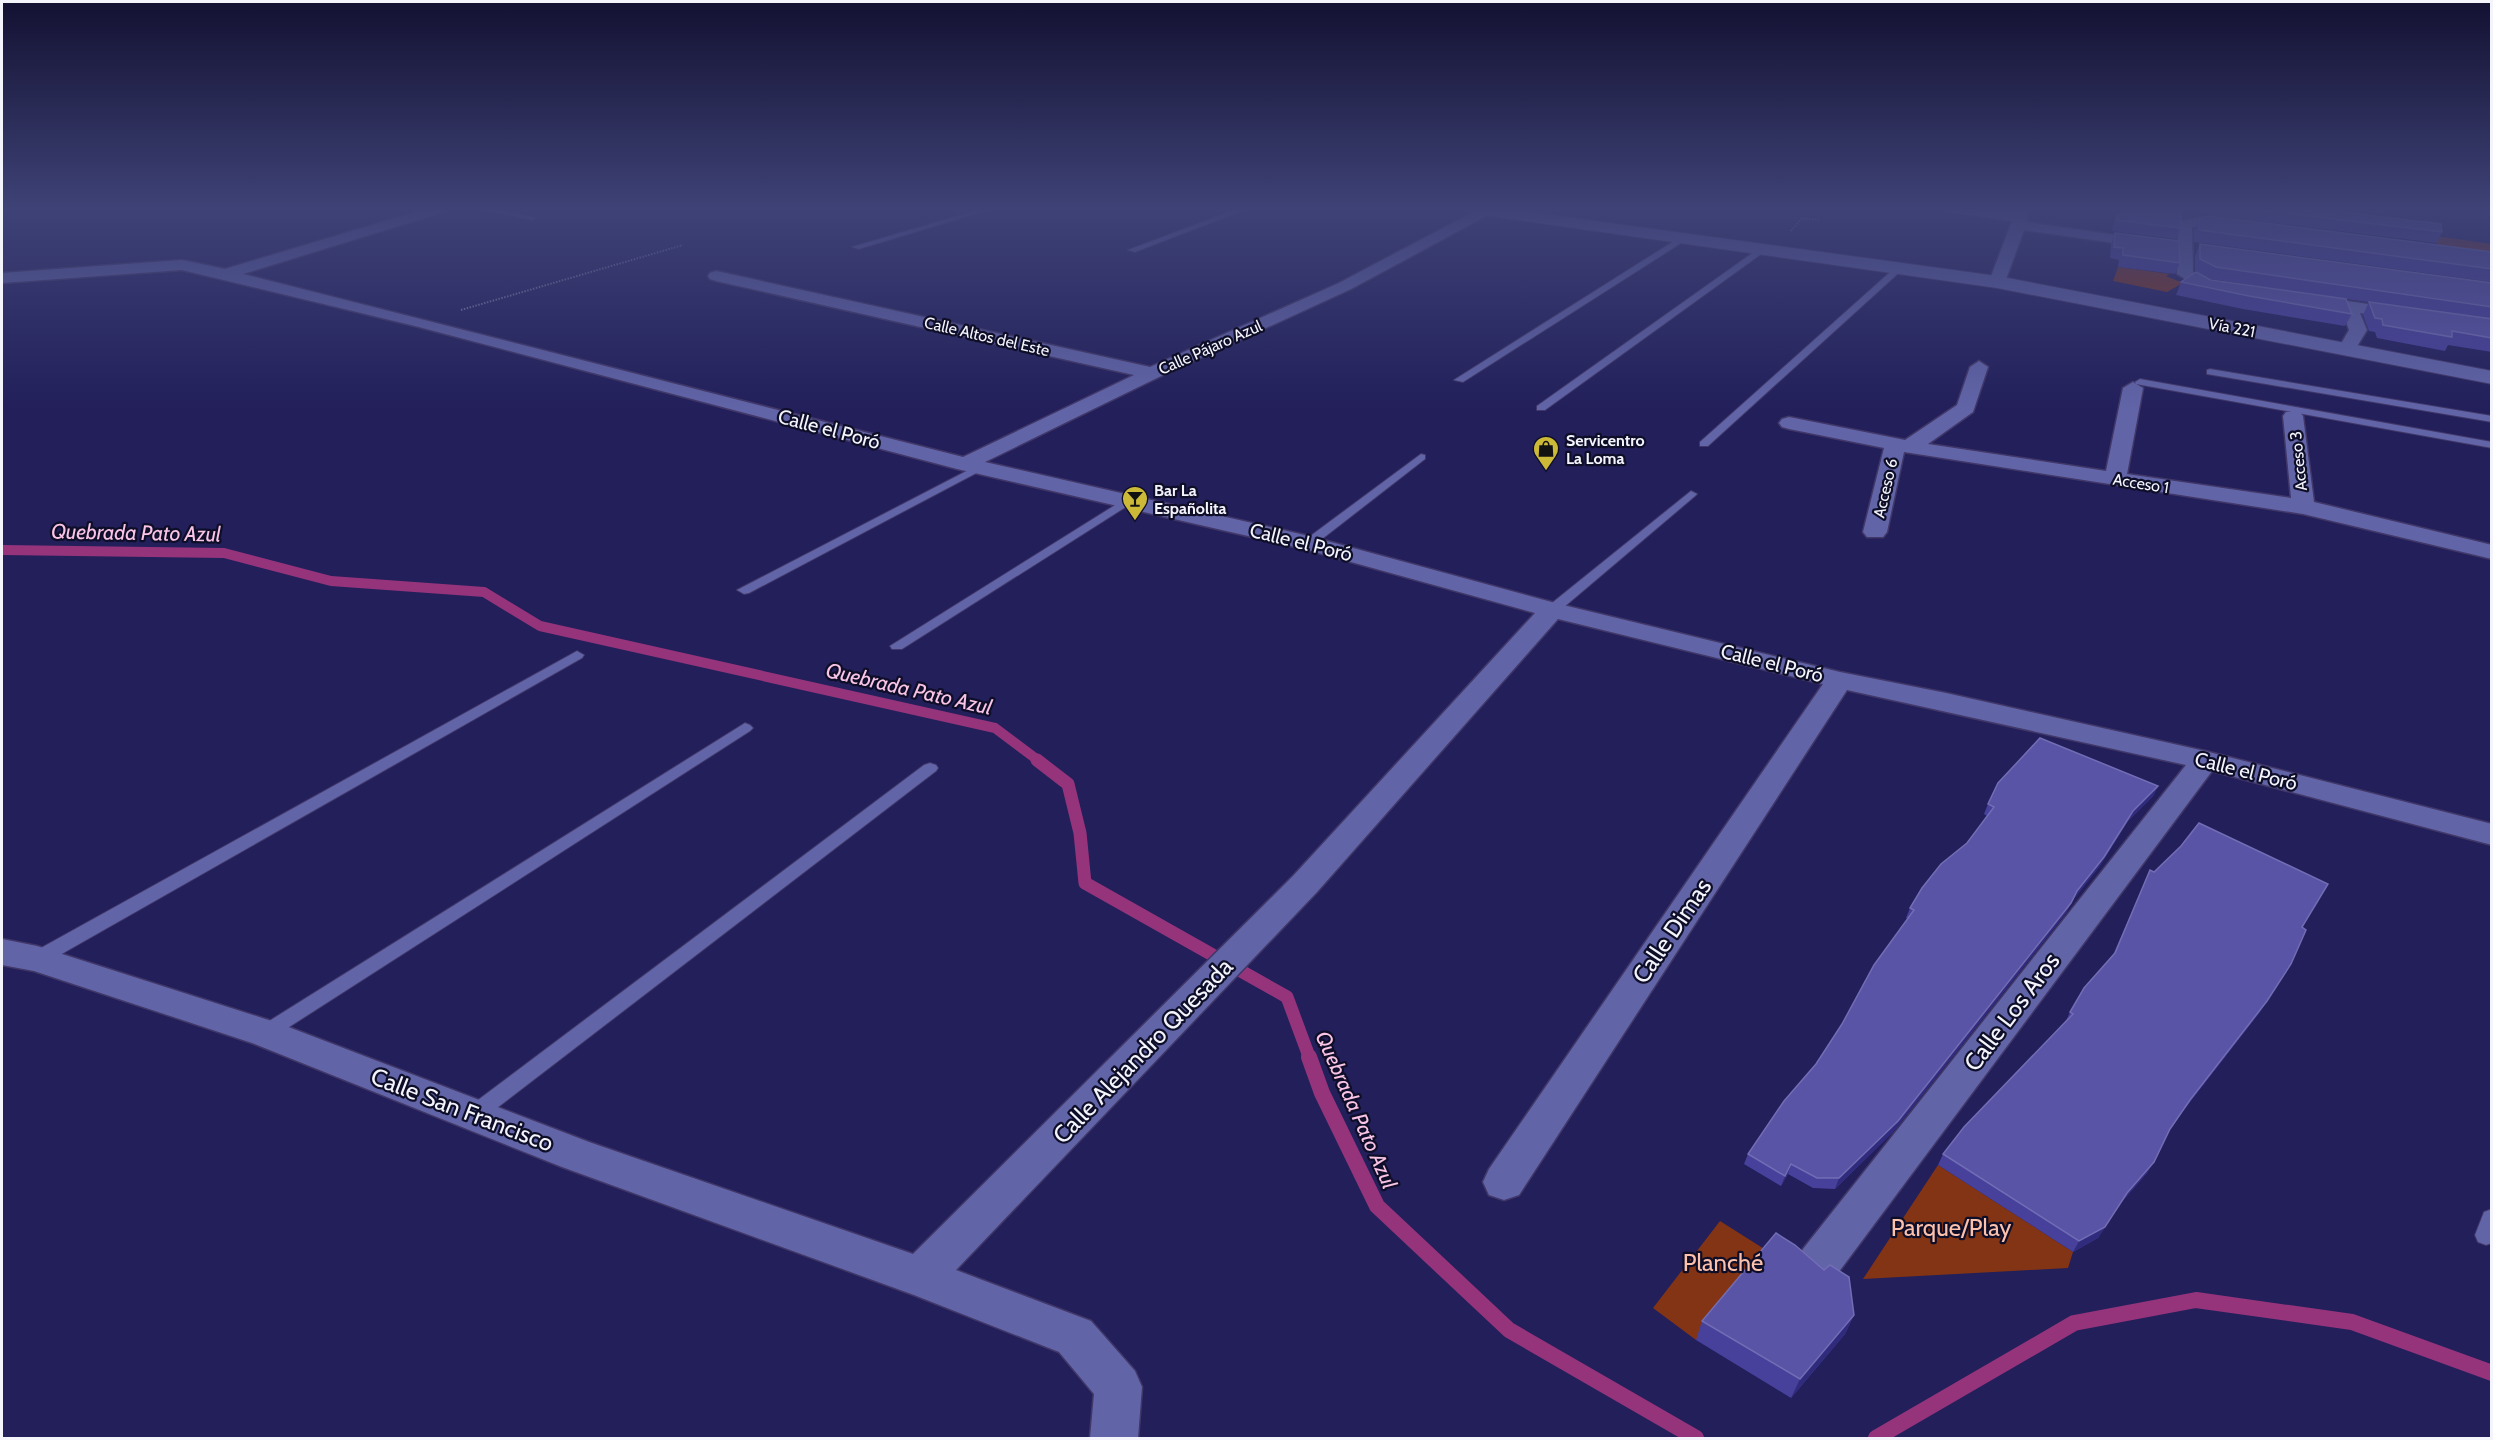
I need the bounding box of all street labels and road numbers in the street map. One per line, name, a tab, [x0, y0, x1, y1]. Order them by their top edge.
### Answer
street label: Calle Altos del Este	[922, 313, 1051, 360]
street label: Vía 221	[2207, 314, 2257, 341]
street label: Calle Pájaro Azul	[1156, 316, 1265, 379]
street label: Calle el Poró	[775, 404, 883, 454]
street label: Acceso 3	[2286, 430, 2311, 492]
street label: Acceso 6	[1869, 457, 1902, 520]
street label: Acceso 1	[2112, 470, 2170, 497]
street label: Calle el Poró	[1247, 518, 1355, 566]
street label: Calle el Poró	[1718, 639, 1826, 687]
street label: Calle el Poró	[2192, 747, 2300, 795]
street label: Calle Dimas	[1626, 873, 1717, 989]
street label: Calle Los Aros	[1958, 947, 2066, 1077]
street label: Calle Alejandro Quesada	[1047, 952, 1239, 1149]
street label: Calle San Francisco	[367, 1061, 558, 1158]

